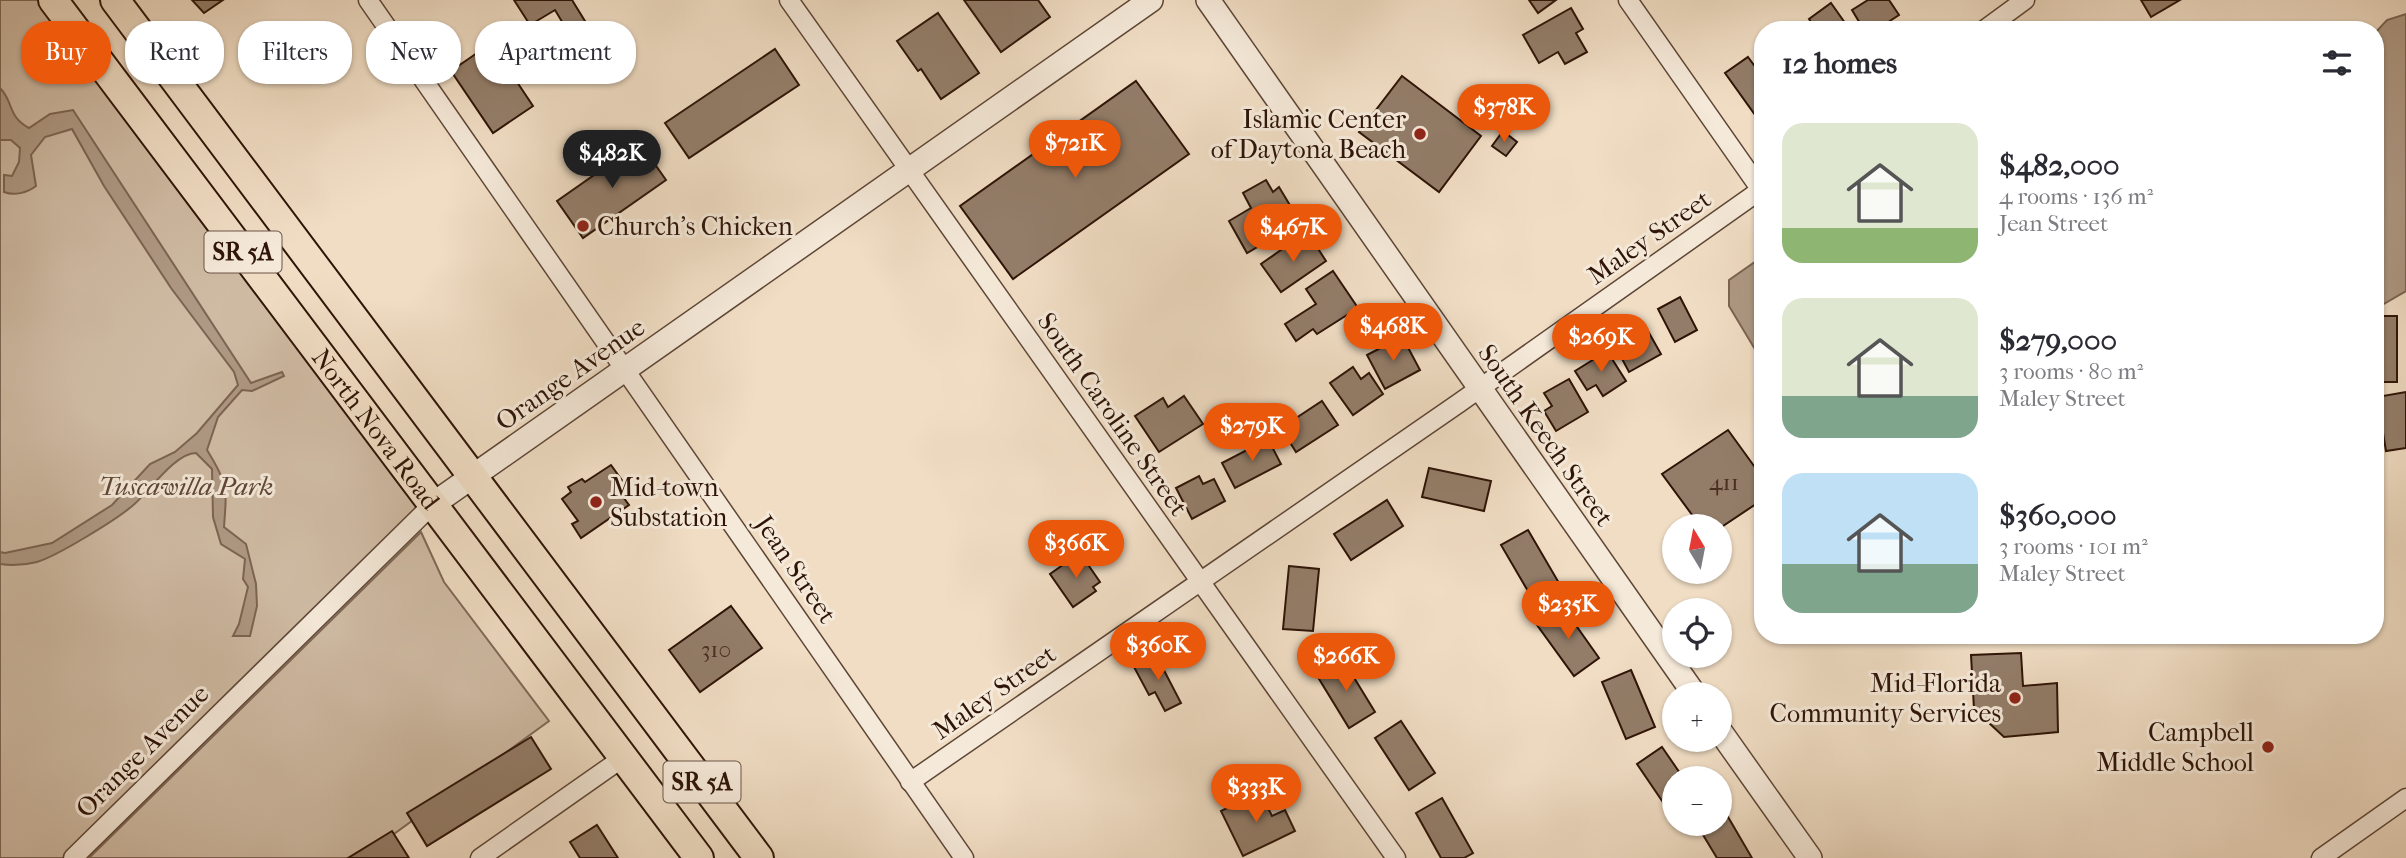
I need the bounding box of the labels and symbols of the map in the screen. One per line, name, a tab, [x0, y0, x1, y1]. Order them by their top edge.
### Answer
pin: $378K	[1455, 85, 1553, 144]
place label: Islamic Center of Daytona Beach	[1211, 104, 1406, 165]
pin: $721K	[1026, 120, 1124, 180]
marker: Islamic Center of Daytona Beach	[1412, 126, 1428, 142]
pin: $482K	[563, 130, 661, 190]
street label: Maley Street	[1582, 183, 1717, 291]
pin: $467K	[1244, 204, 1342, 264]
place label: Church's Chicken	[597, 211, 793, 242]
marker: Church's Chicken	[575, 218, 591, 234]
road number: SR 5A	[204, 232, 282, 272]
pin: $468K	[1344, 304, 1442, 363]
street label: South Caroline Street	[1031, 307, 1195, 522]
street label: Orange Avenue	[490, 311, 651, 437]
pin: $269K	[1552, 314, 1650, 374]
street label: South Keech Street	[1471, 338, 1620, 533]
street label: North Nova Road	[305, 343, 447, 516]
pin: $279K	[1203, 404, 1301, 463]
house number: 411	[1709, 469, 1739, 496]
park label: Tuscawilla Park	[99, 471, 273, 502]
place label: Mid-town Substation	[610, 472, 727, 533]
marker: Mid-town Substation	[588, 494, 604, 510]
street label: Jean Street	[747, 508, 843, 630]
north arrow	[1662, 514, 1732, 584]
pin: $366K	[1027, 520, 1125, 580]
pin: $235K	[1519, 582, 1617, 641]
pin: $360K	[1109, 622, 1207, 682]
pin: $266K	[1297, 634, 1395, 693]
house number: 310	[701, 636, 731, 663]
street label: Maley Street	[927, 638, 1062, 746]
place label: Mid-Florida Community Services	[1770, 668, 2002, 729]
street label: Orange Avenue	[70, 678, 215, 824]
marker: Mid-Florida Community Services	[2007, 690, 2023, 706]
place label: Campbell Middle School	[2096, 717, 2254, 778]
marker: Campbell Middle School	[2260, 739, 2276, 755]
road number: SR 5A	[664, 762, 740, 802]
pin: $333K	[1207, 764, 1305, 824]

